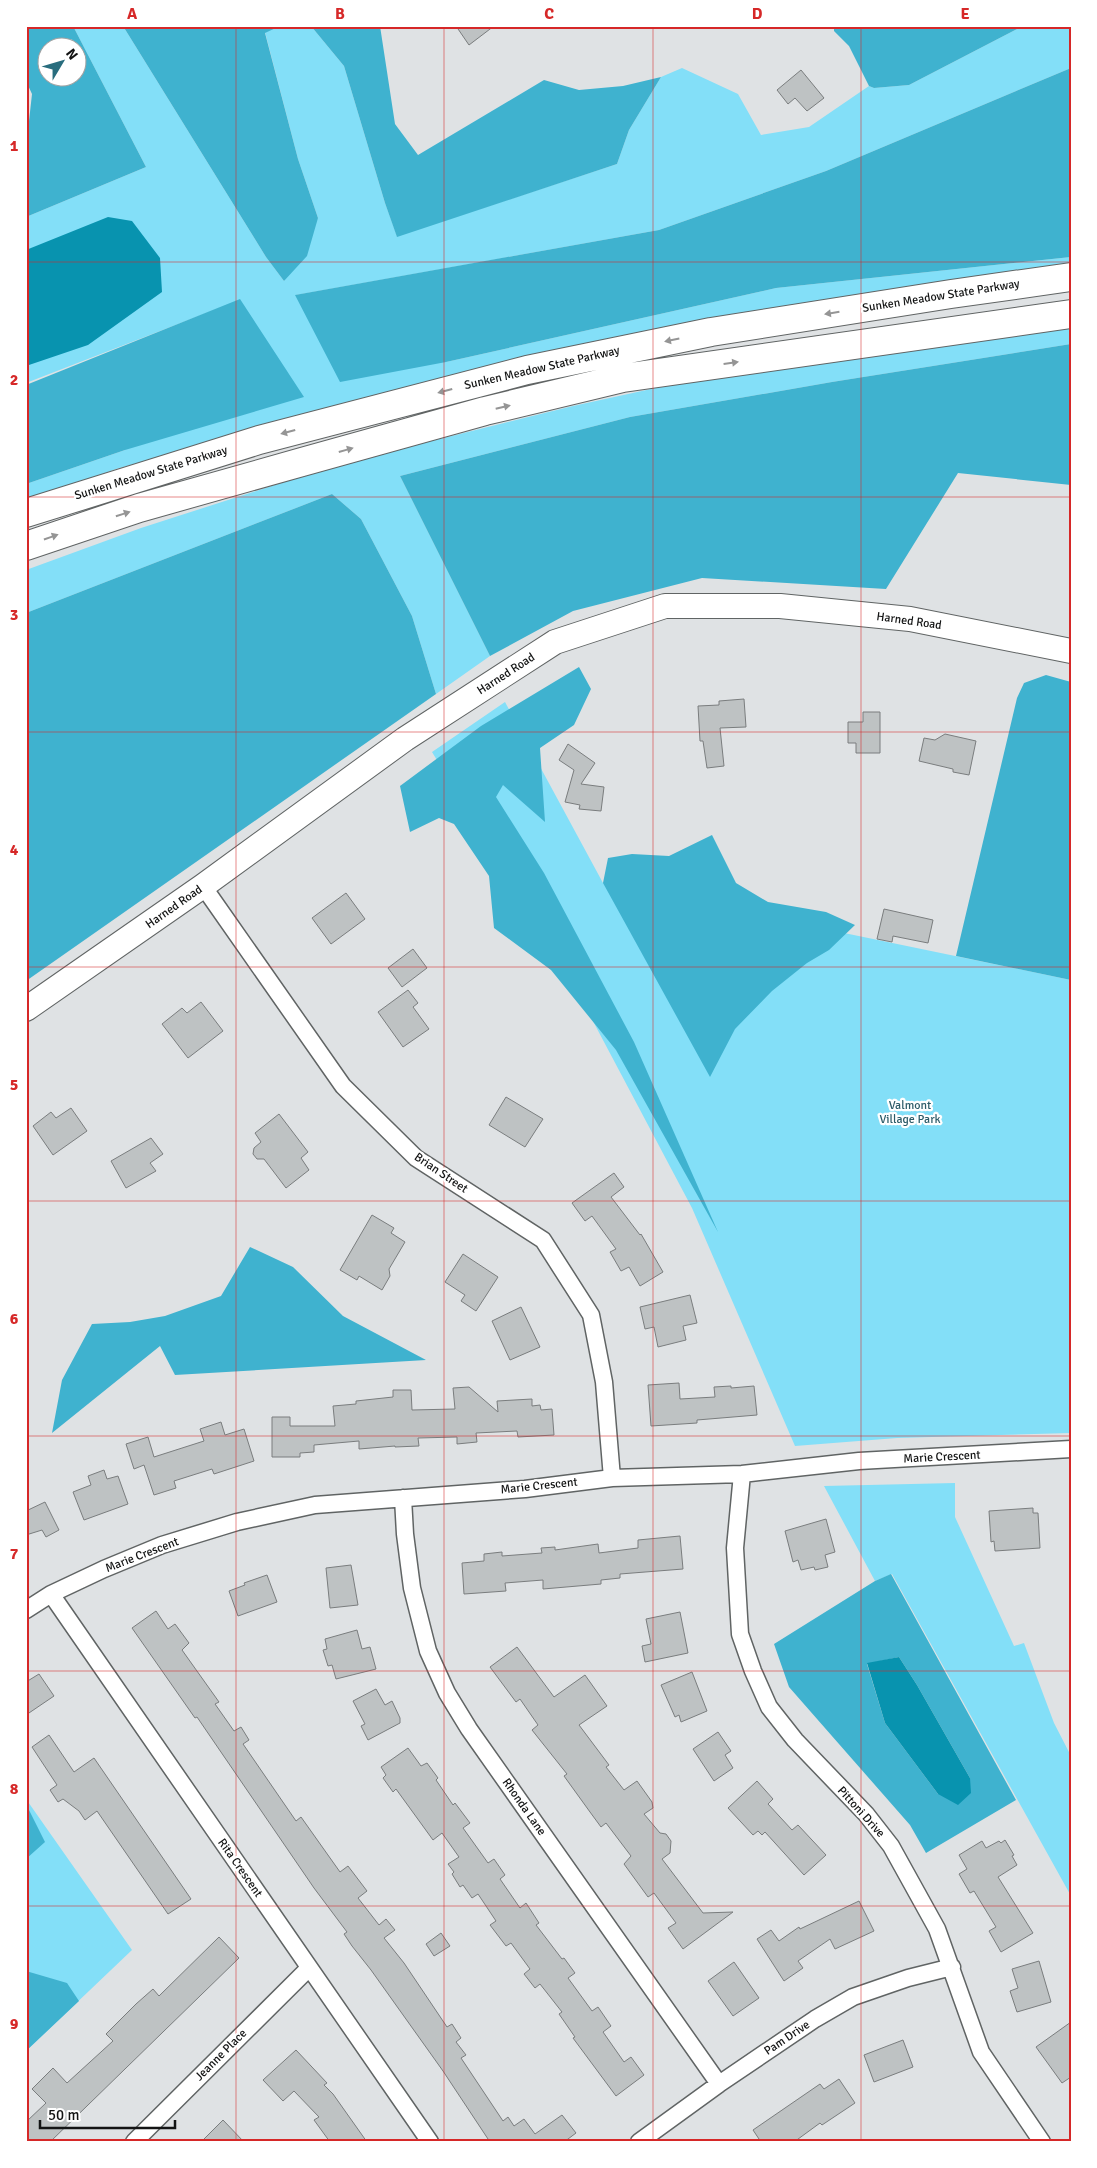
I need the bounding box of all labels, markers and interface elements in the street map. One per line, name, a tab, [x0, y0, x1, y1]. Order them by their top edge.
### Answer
text: A	[127, 4, 138, 24]
text: B	[335, 4, 345, 24]
text: C	[544, 4, 554, 24]
text: D	[752, 4, 763, 24]
text: E	[960, 4, 970, 24]
north arrow	[38, 38, 88, 88]
text: N	[62, 45, 82, 63]
text: 1	[10, 136, 19, 156]
street label: Sunken Meadow State Parkway	[861, 276, 1021, 316]
one-way arrow	[824, 309, 840, 317]
one-way arrow	[664, 336, 680, 344]
street label: Sunken Meadow State Parkway	[463, 343, 622, 393]
one-way arrow	[723, 359, 739, 367]
text: 2	[10, 370, 18, 390]
one-way arrow	[438, 387, 453, 395]
one-way arrow	[496, 403, 511, 411]
one-way arrow	[280, 428, 296, 436]
street label: Sunken Meadow State Parkway	[73, 442, 230, 503]
one-way arrow	[339, 446, 354, 454]
one-way arrow	[116, 510, 131, 518]
one-way arrow	[44, 533, 59, 541]
text: 3	[10, 605, 18, 625]
street label: Harned Road	[875, 609, 943, 633]
street label: Harned Road	[474, 650, 538, 698]
text: 4	[10, 840, 19, 860]
street label: Harned Road	[143, 882, 205, 932]
text: 5	[10, 1075, 18, 1095]
park label: Valmont Village Park	[879, 1098, 941, 1127]
street label: Brian Street	[411, 1150, 471, 1196]
text: 6	[10, 1309, 19, 1329]
street label: Marie Crescent	[903, 1447, 981, 1467]
street label: Marie Crescent	[500, 1474, 578, 1498]
street label: Marie Crescent	[103, 1534, 181, 1576]
text: 7	[10, 1544, 19, 1564]
street label: Rhonda Lane	[499, 1776, 549, 1838]
text: 8	[10, 1779, 19, 1799]
street label: Pittoni Drive	[834, 1783, 888, 1841]
street label: Rita Crescent	[214, 1836, 266, 1900]
text: 9	[10, 2014, 19, 2034]
street label: Pam Drive	[761, 2017, 813, 2059]
street label: Jeanne Place	[192, 2026, 250, 2084]
scale bar	[40, 2098, 175, 2130]
text: 50 m	[48, 2106, 79, 2124]

